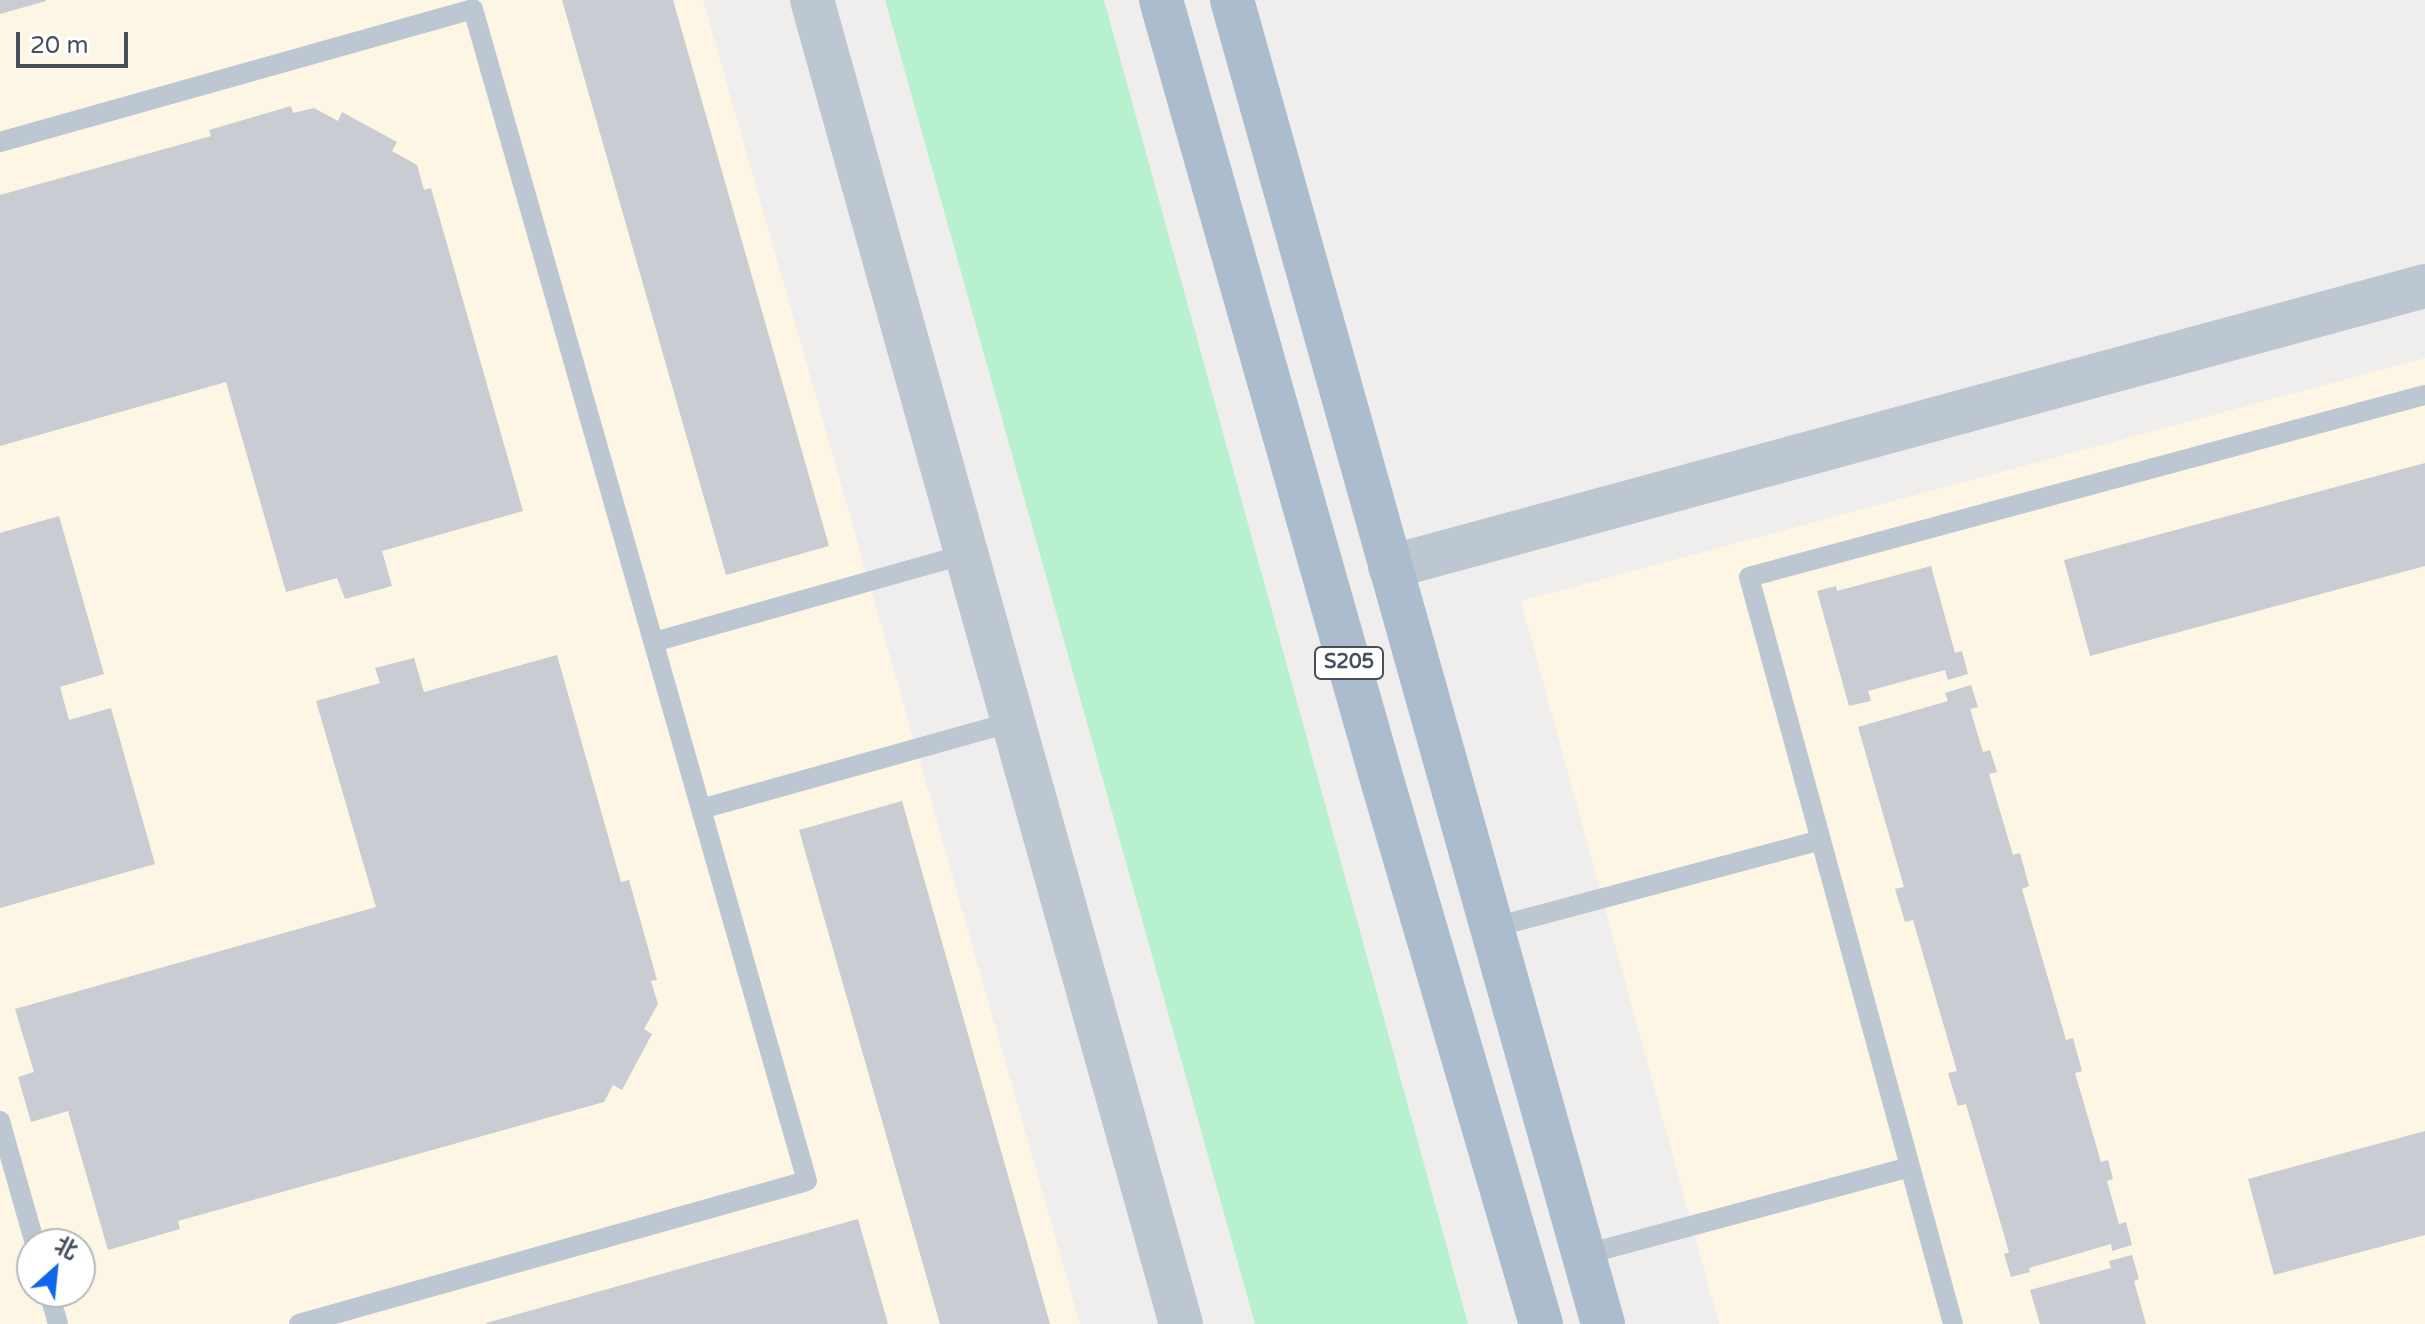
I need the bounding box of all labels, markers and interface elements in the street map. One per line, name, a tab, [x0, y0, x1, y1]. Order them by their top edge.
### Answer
scale bar	[20, 16, 132, 66]
text: 20 m	[30, 31, 88, 60]
road number: S205	[1315, 647, 1383, 679]
north arrow	[16, 1228, 96, 1308]
text: 北	[50, 1232, 82, 1265]

